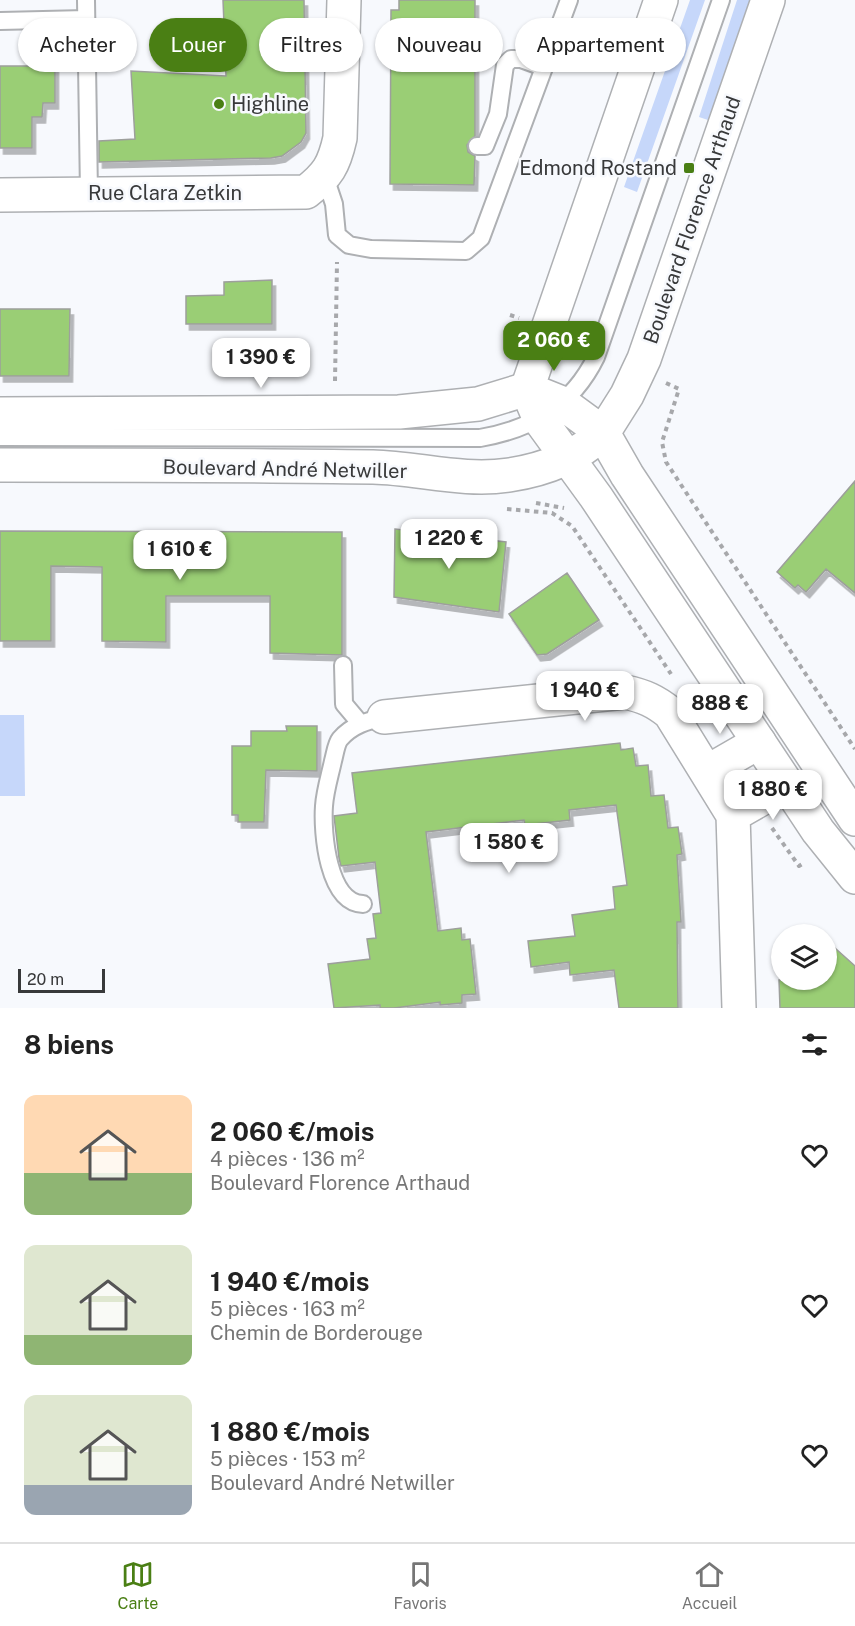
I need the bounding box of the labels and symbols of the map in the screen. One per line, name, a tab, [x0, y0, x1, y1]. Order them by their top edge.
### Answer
place label: Highline	[231, 92, 309, 116]
street label: Boulevard Florence Arthaud	[638, 93, 746, 347]
marker: Highline	[212, 97, 226, 111]
place label: Edmond Rostand	[519, 156, 677, 180]
marker: Edmond Rostand	[682, 161, 696, 175]
street label: Rue Clara Zetkin	[88, 181, 242, 205]
pin: 2 060 €	[499, 321, 609, 372]
pin: 1 390 €	[206, 338, 316, 389]
street label: Boulevard André Netwiller	[162, 455, 408, 483]
pin: 1 220 €	[394, 519, 504, 570]
pin: 1 610 €	[125, 530, 235, 581]
pin: 1 940 €	[530, 671, 640, 722]
pin: 888 €	[678, 684, 762, 735]
pin: 1 880 €	[718, 770, 828, 821]
pin: 1 580 €	[454, 823, 564, 874]
scale bar	[18, 966, 105, 994]

